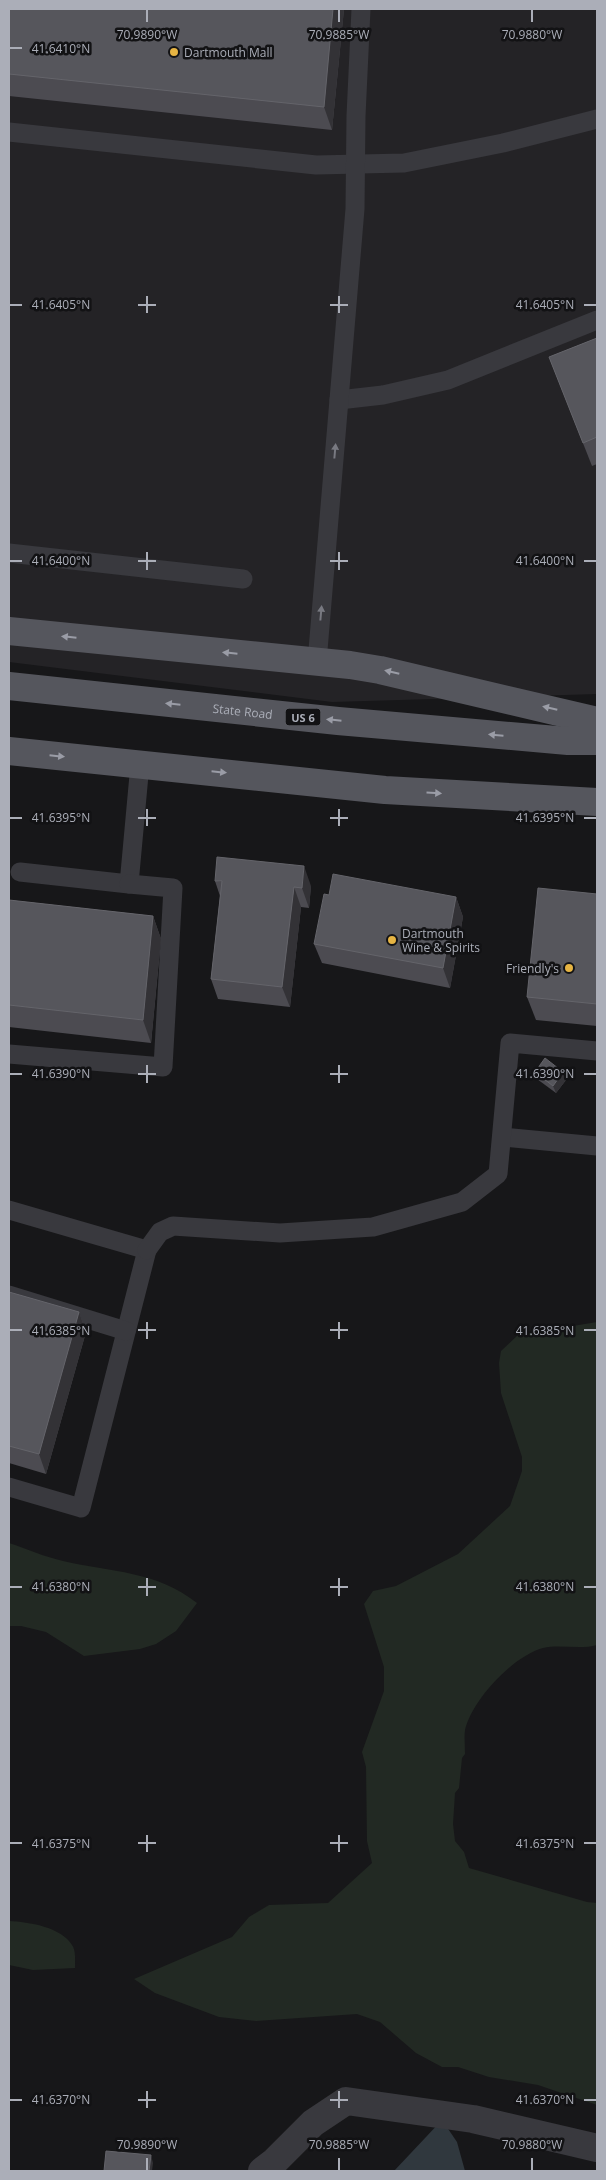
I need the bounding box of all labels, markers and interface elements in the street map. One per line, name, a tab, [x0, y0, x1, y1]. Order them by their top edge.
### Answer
text: 70.9890°W	[117, 26, 177, 43]
text: 70.9885°W	[309, 26, 369, 43]
text: 70.9880°W	[502, 26, 562, 43]
text: 41.6410°N	[32, 40, 90, 57]
place label: Dartmouth Mall	[184, 44, 273, 61]
marker: Dartmouth Mall	[168, 46, 180, 58]
text: 41.6405°N	[32, 296, 90, 313]
text: 41.6405°N	[516, 296, 574, 313]
one-way arrow	[331, 443, 339, 459]
text: 41.6400°N	[32, 552, 90, 569]
text: 41.6400°N	[516, 552, 574, 569]
one-way arrow	[317, 605, 325, 621]
one-way arrow	[60, 633, 76, 641]
one-way arrow	[222, 649, 238, 657]
one-way arrow	[384, 668, 399, 676]
one-way arrow	[164, 699, 180, 707]
street label: State Road	[212, 699, 274, 723]
one-way arrow	[543, 704, 558, 712]
road number: US 6	[286, 709, 320, 726]
one-way arrow	[326, 716, 342, 724]
one-way arrow	[488, 730, 504, 738]
one-way arrow	[50, 752, 66, 760]
one-way arrow	[211, 769, 227, 777]
one-way arrow	[426, 789, 442, 797]
text: 41.6395°N	[32, 809, 90, 826]
text: 41.6395°N	[516, 809, 574, 826]
place label: Dartmouth Wine & Spirits	[402, 925, 480, 956]
marker: Dartmouth Wine & Spirits	[386, 934, 398, 946]
place label: Friendly's	[506, 960, 559, 977]
marker: Friendly's	[563, 962, 575, 974]
text: 41.6390°N	[32, 1065, 90, 1082]
text: 41.6390°N	[516, 1065, 574, 1082]
text: 41.6385°N	[32, 1322, 90, 1339]
text: 41.6385°N	[516, 1322, 574, 1339]
text: 41.6380°N	[32, 1578, 90, 1595]
text: 41.6380°N	[516, 1578, 574, 1595]
text: 41.6375°N	[32, 1835, 90, 1852]
text: 41.6375°N	[516, 1835, 574, 1852]
text: 41.6370°N	[32, 2091, 90, 2108]
text: 41.6370°N	[516, 2091, 574, 2108]
text: 70.9890°W	[117, 2136, 177, 2153]
text: 70.9885°W	[309, 2136, 369, 2153]
text: 70.9880°W	[502, 2136, 562, 2153]

